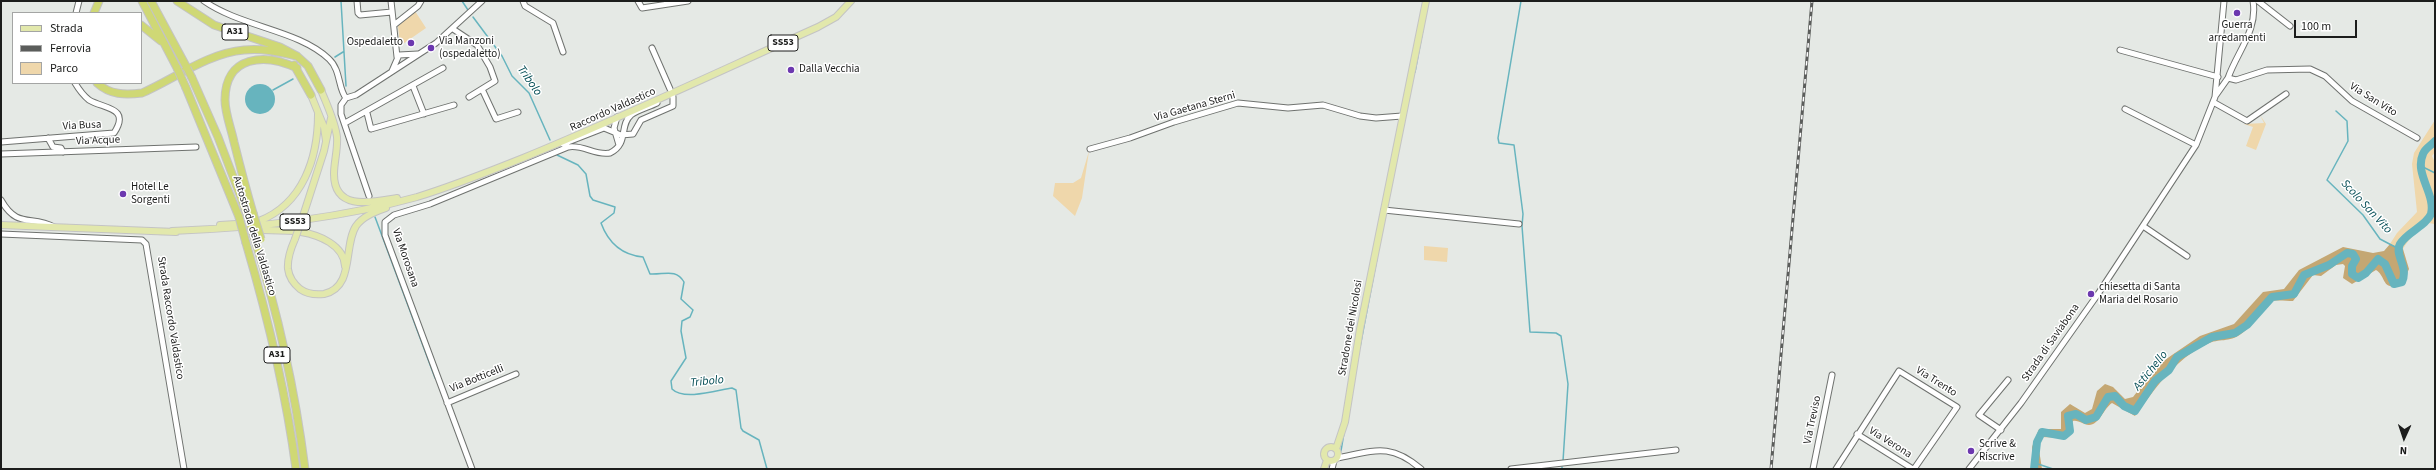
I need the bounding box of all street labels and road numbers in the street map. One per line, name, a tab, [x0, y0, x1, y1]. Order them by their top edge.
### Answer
road number: A31	[222, 24, 248, 40]
road number: SS53	[768, 35, 798, 51]
street label: Via San Vito	[2347, 80, 2399, 120]
street label: Raccordo Valdastico	[568, 85, 658, 135]
street label: Via Gaetana Sterni	[1153, 89, 1237, 125]
street label: Via Busa	[62, 118, 102, 134]
street label: Via Acque	[76, 134, 120, 148]
street label: Autostrada della Valdastico	[230, 175, 278, 297]
road number: SS53	[280, 214, 310, 230]
street label: Via Morosana	[389, 227, 421, 289]
street label: Strada Raccordo Valdastico	[154, 255, 186, 381]
street label: Stradone dei Nicolosi	[1336, 279, 1366, 377]
street label: Strada di Saviabona	[2019, 302, 2083, 384]
road number: A31	[264, 347, 290, 363]
street label: Via Botticelli	[448, 362, 506, 396]
street label: Via Trento	[1913, 364, 1959, 400]
street label: Via Treviso	[1801, 395, 1825, 445]
street label: Via Verona	[1866, 425, 1914, 461]

